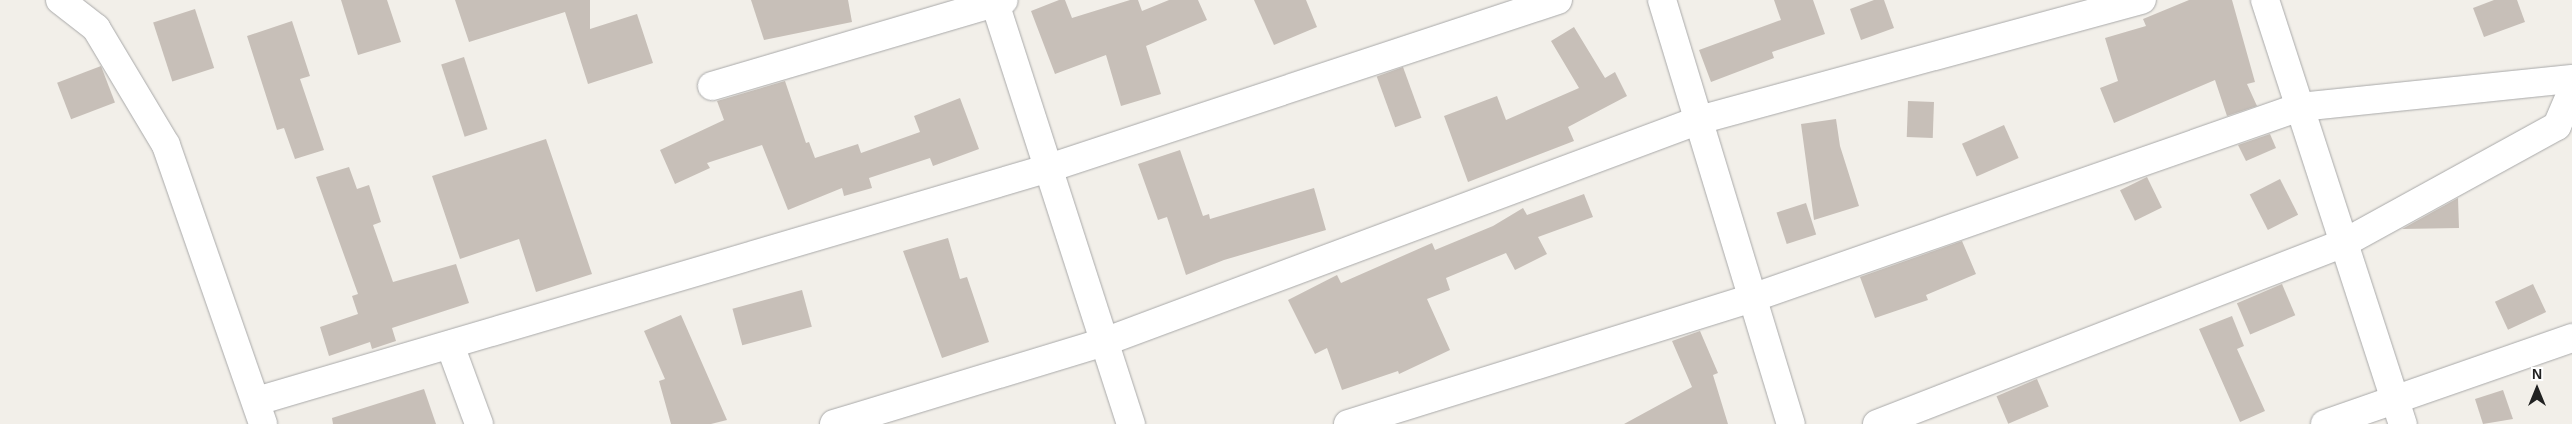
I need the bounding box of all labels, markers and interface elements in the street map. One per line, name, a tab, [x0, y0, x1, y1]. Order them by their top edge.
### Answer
north arrow	[2512, 364, 2562, 414]
text: N	[2532, 366, 2542, 382]

